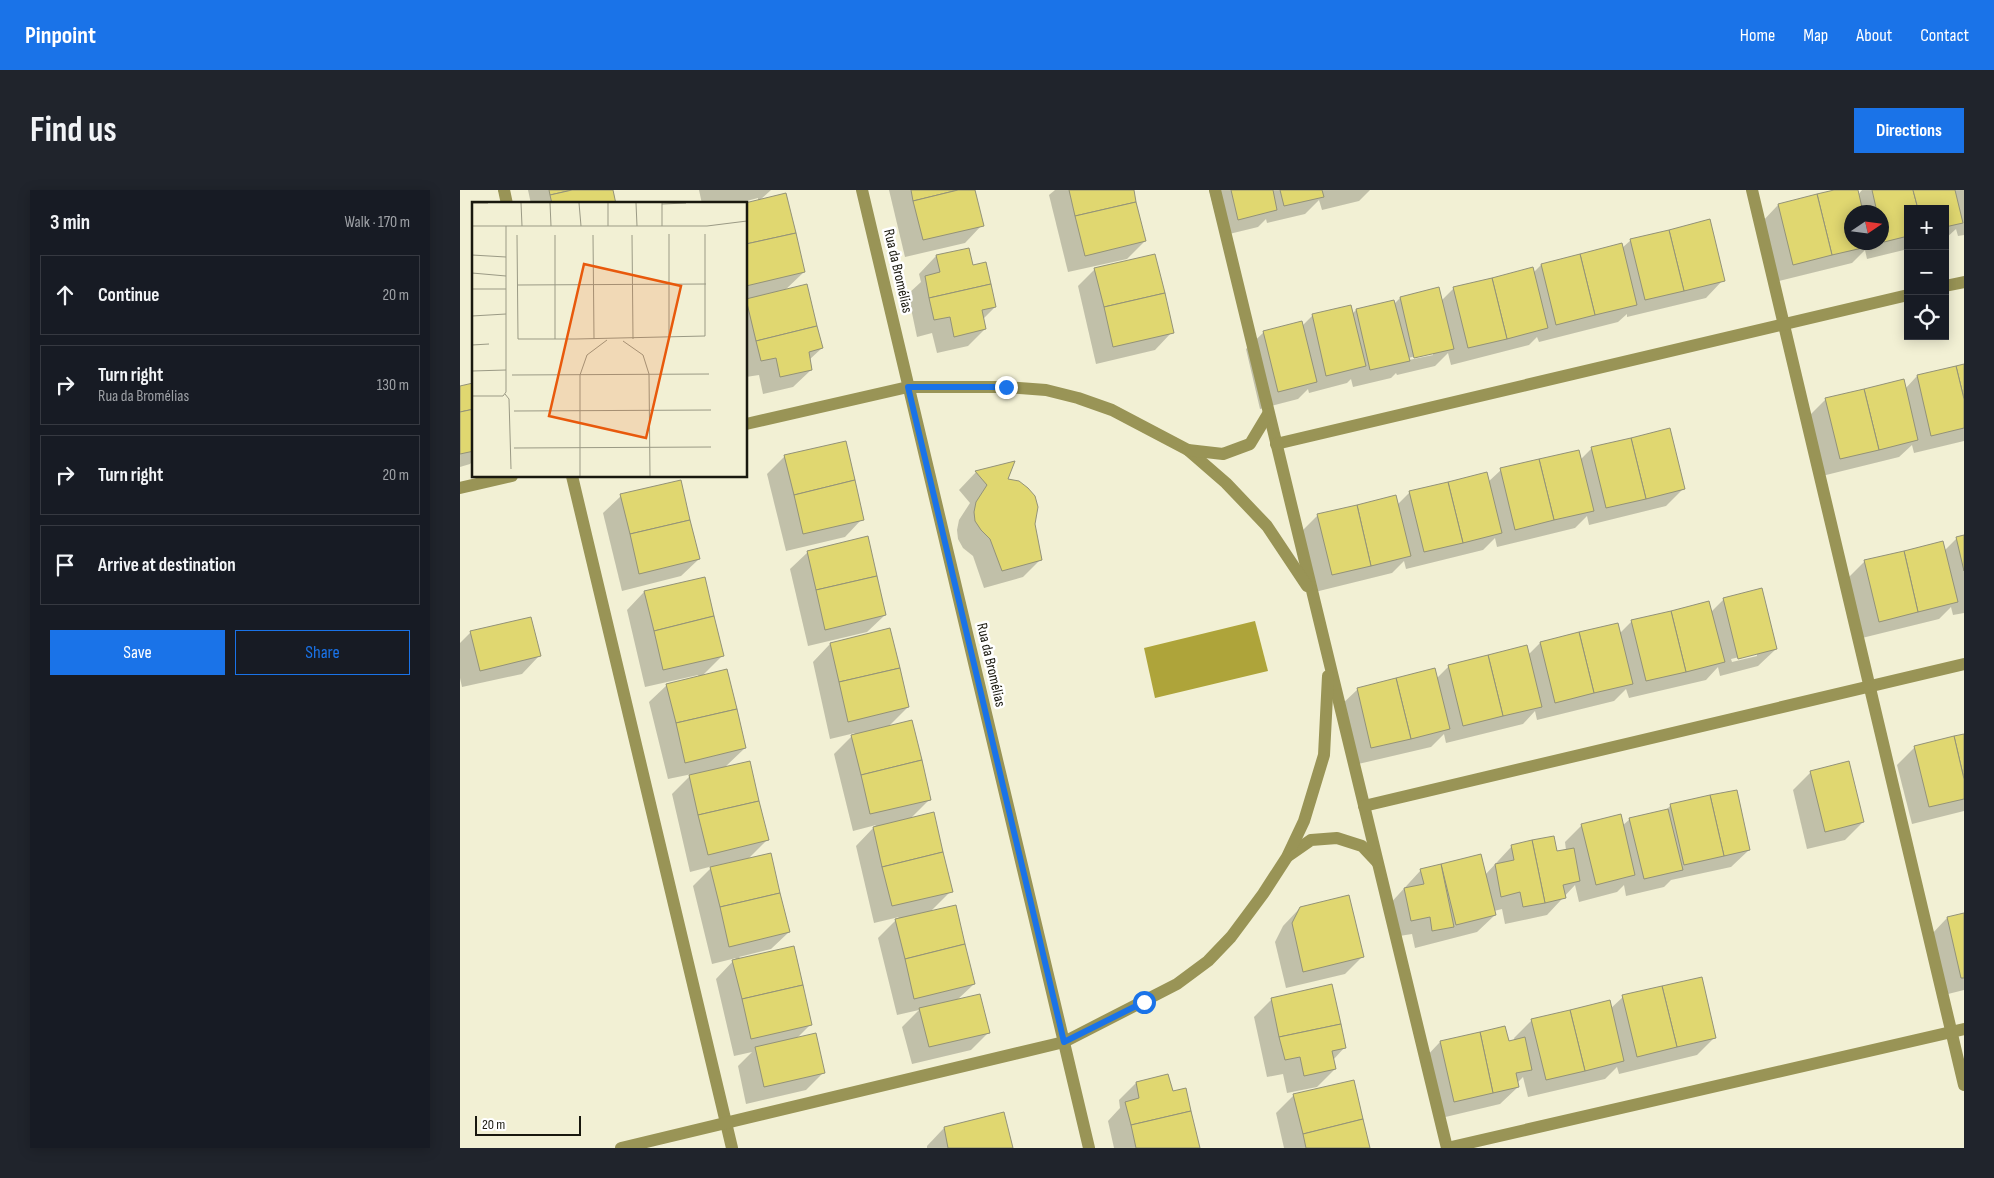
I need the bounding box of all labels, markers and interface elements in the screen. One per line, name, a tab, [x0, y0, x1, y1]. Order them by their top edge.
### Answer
text: Pinpoint	[25, 21, 96, 50]
text: Home	[1740, 25, 1775, 46]
text: Map	[1803, 25, 1828, 46]
text: About	[1856, 25, 1892, 46]
text: Contact	[1920, 25, 1969, 46]
button: Directions	[1854, 108, 1964, 153]
text: Find us	[30, 109, 117, 152]
inset map	[472, 202, 748, 478]
north arrow	[1844, 205, 1889, 250]
map controls	[1904, 205, 1949, 340]
button: +	[1904, 205, 1949, 250]
text: 3 min	[50, 210, 90, 235]
text: Walk · 170 m	[345, 213, 410, 232]
street label: Rua da Bromélias	[879, 227, 917, 315]
button: −	[1904, 250, 1949, 295]
icon: ahead	[51, 281, 79, 309]
text: Continue	[98, 284, 159, 307]
text: 20 m	[382, 286, 409, 305]
button: locate	[1904, 295, 1949, 340]
text: Turn right	[98, 364, 163, 387]
icon: right	[51, 371, 79, 399]
text: 130 m	[377, 376, 409, 395]
route end	[995, 376, 1018, 399]
text: Rua da Bromélias	[98, 387, 189, 406]
icon: right	[51, 461, 79, 489]
text: Turn right	[98, 464, 163, 487]
text: 20 m	[382, 466, 409, 485]
icon: arrive	[51, 551, 79, 579]
text: Arrive at destination	[98, 554, 236, 577]
street label: Rua da Bromélias	[972, 621, 1010, 709]
button: Save	[50, 630, 225, 675]
button: Share	[235, 630, 410, 675]
route start	[1133, 991, 1156, 1014]
scale bar	[475, 1113, 581, 1136]
text: 20 m	[482, 1116, 505, 1133]

